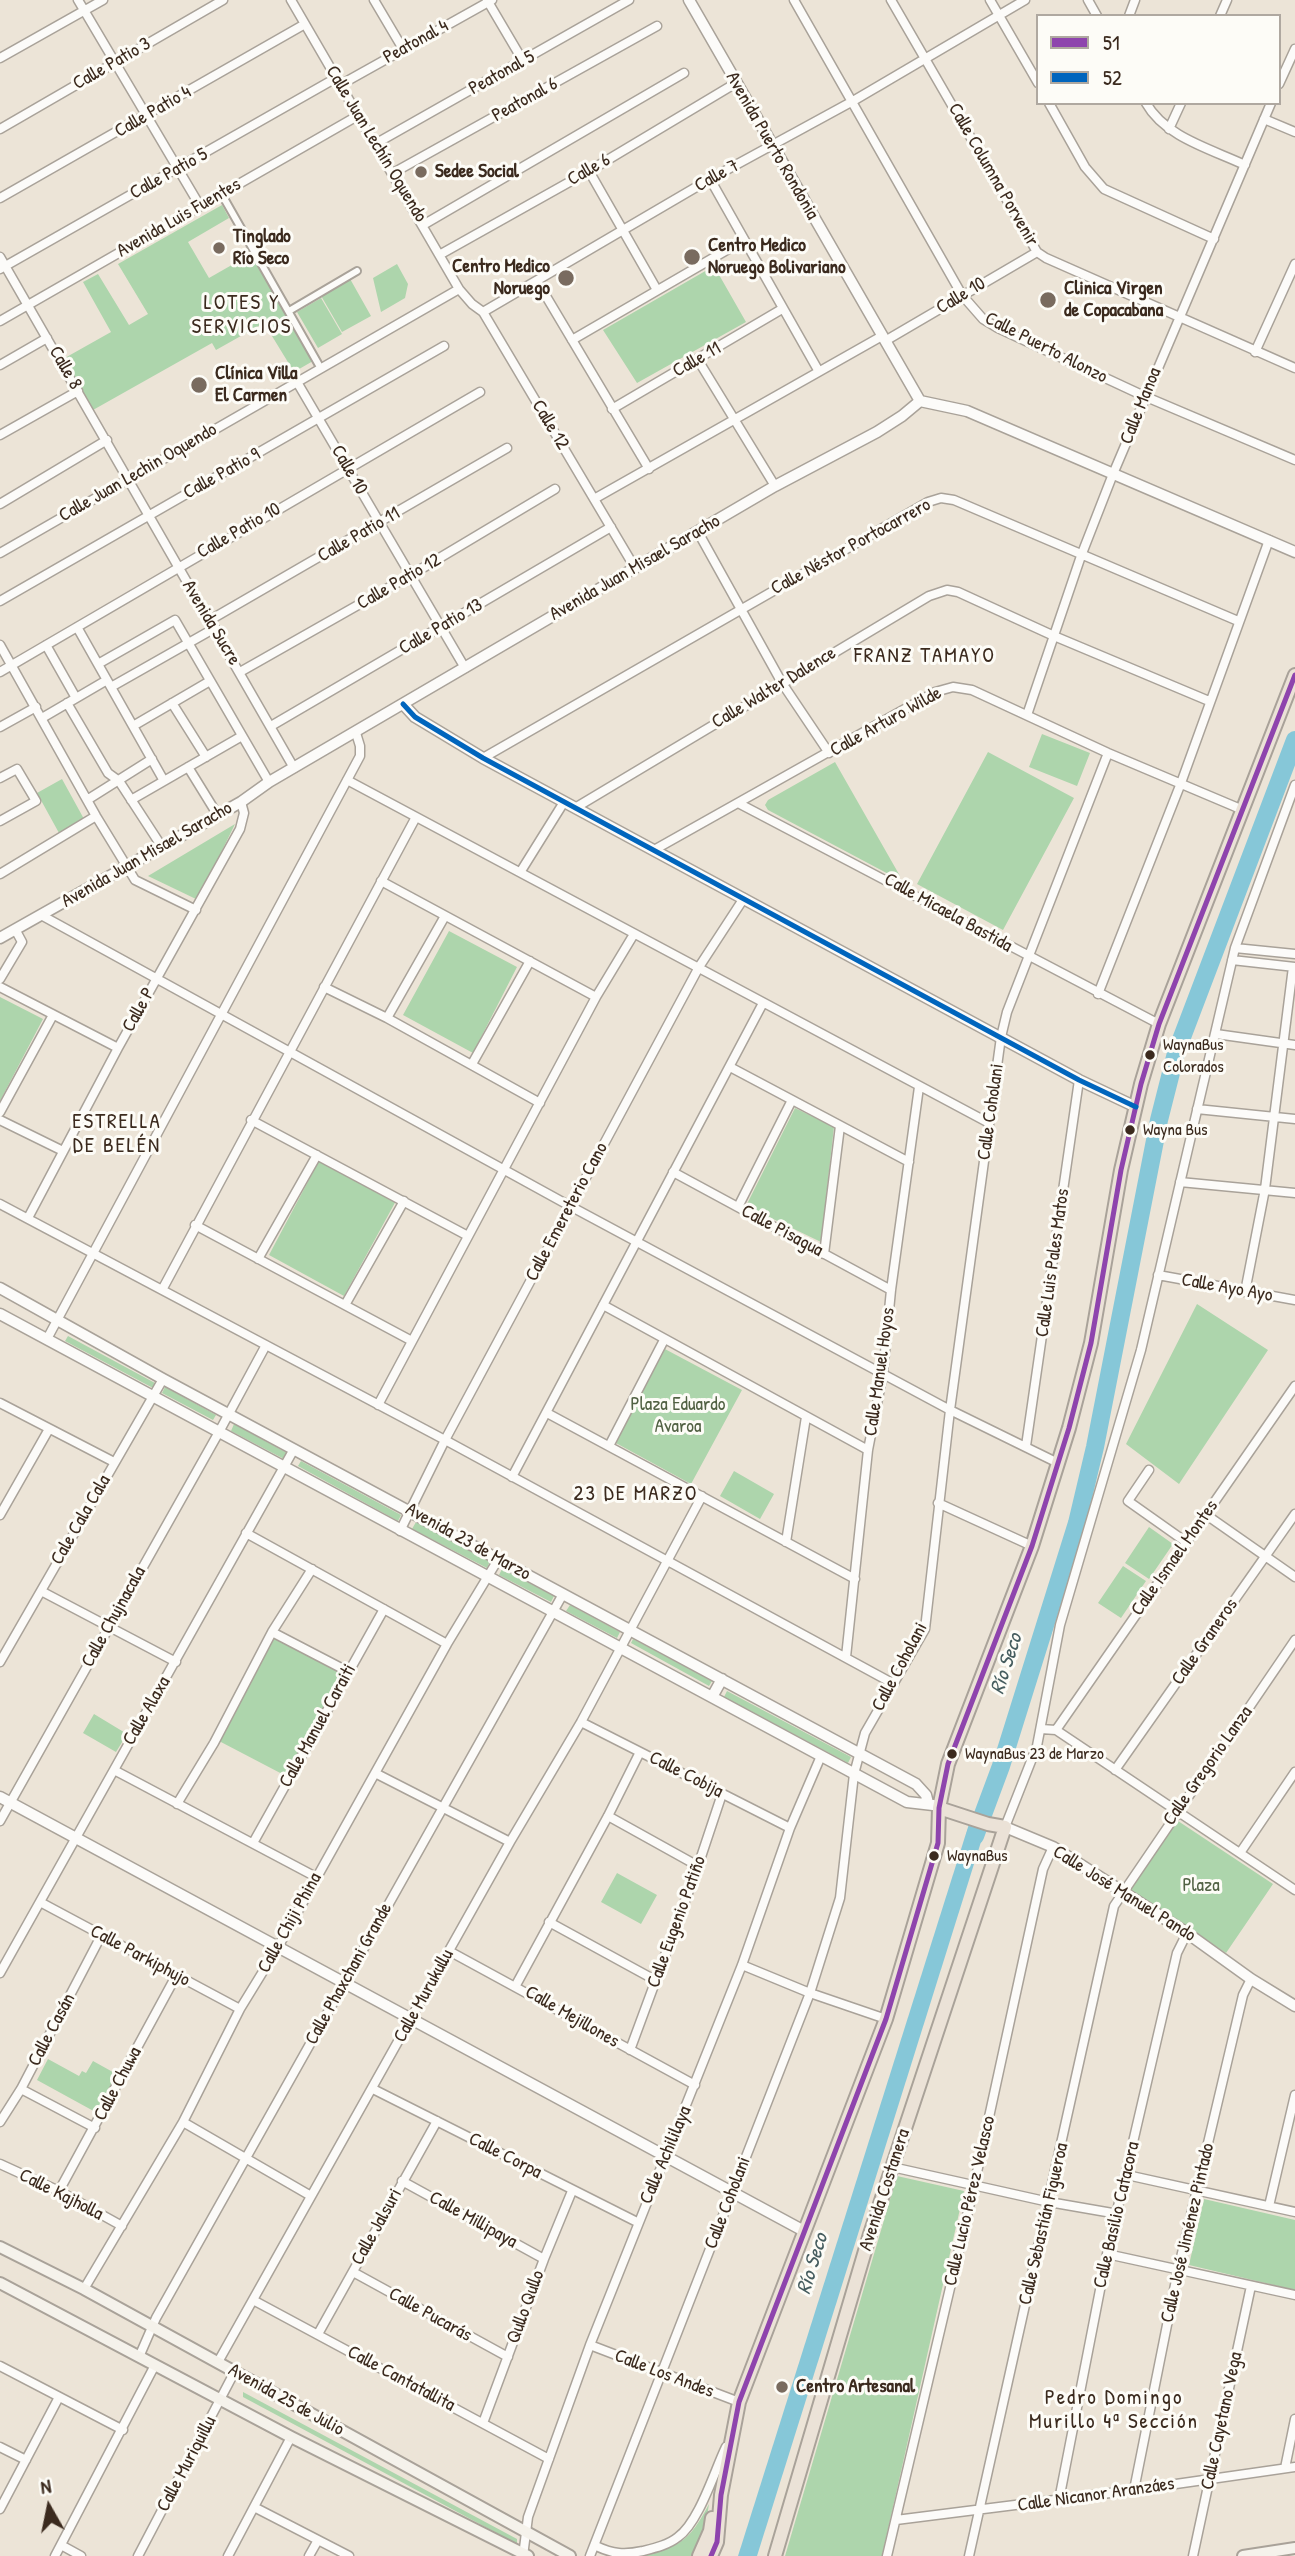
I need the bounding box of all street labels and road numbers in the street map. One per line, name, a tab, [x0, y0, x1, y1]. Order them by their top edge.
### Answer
street label: Peatonal 4	[379, 15, 453, 69]
street label: Calle Patio 3	[69, 33, 155, 95]
street label: Peatonal 5	[465, 46, 539, 100]
street label: Calle Juan Lechín Oquendo	[320, 62, 432, 226]
street label: Avenida Puerto Rondonia	[720, 68, 824, 224]
street label: Peatonal 6	[488, 73, 562, 127]
street label: Calle Patio 4	[111, 81, 195, 143]
street label: Calle Columna Porvenir	[943, 99, 1043, 251]
street label: Calle Patio 5	[126, 143, 212, 205]
street label: Calle 6	[564, 149, 614, 191]
street label: Calle 7	[691, 155, 743, 197]
street label: Avenida Luis Fuentes	[113, 173, 245, 263]
street label: Calle 10	[932, 272, 990, 320]
street label: Calle Puerto Alonzo	[981, 307, 1111, 389]
street label: Calle 11	[669, 337, 725, 383]
street label: Calle 8	[44, 342, 86, 394]
street label: Calle Manoa	[1115, 364, 1167, 448]
street label: Calle 12	[526, 396, 574, 454]
street label: Calle Juan Lechin Oquendo	[55, 419, 221, 527]
street label: Calle 10	[326, 441, 372, 499]
street label: Calle Patio 9	[180, 444, 264, 504]
street label: Calle Néstor Portocarrero	[767, 494, 935, 600]
street label: Calle Patio 10	[193, 498, 285, 564]
street label: Calle Patio 11	[314, 502, 404, 568]
street label: Avenida Juan Misael Saracho	[546, 510, 724, 626]
street label: Calle Patio 12	[353, 549, 445, 615]
street label: Avenida Sucre	[177, 576, 245, 670]
street label: Calle Patio 13	[395, 594, 487, 660]
street label: Calle Walter Dalence	[708, 642, 840, 734]
street label: Calle Arturo Wilde	[826, 682, 946, 762]
street label: Avenida Juan Misael Saracho	[58, 797, 236, 913]
street label: Calle Micaela Bastida	[880, 868, 1016, 958]
street label: Calle P	[118, 984, 160, 1036]
street label: Calle Coholani	[973, 1062, 1009, 1162]
street label: Calle Emereterio Cano	[521, 1139, 613, 1285]
street label: Calle Luis Pales Matos	[1031, 1187, 1075, 1339]
street label: Calle Pisagua	[737, 1200, 827, 1262]
street label: Calle Ayo Ayo	[1180, 1269, 1274, 1307]
street label: Calle Manuel Hoyos	[860, 1306, 900, 1438]
street label: Cale Cala Cala	[46, 1471, 116, 1569]
street label: Calle Ismael Montes	[1127, 1496, 1223, 1620]
street label: Avenida 23 de Marzo	[401, 1498, 535, 1586]
street label: Calle Chujnacala	[77, 1563, 151, 1671]
street label: Calle Graneros	[1167, 1594, 1243, 1690]
street label: Calle Coholani	[867, 1619, 933, 1715]
street label: Calle Manuel Caraiti	[275, 1660, 361, 1792]
street label: Calle Alaxa	[118, 1673, 176, 1749]
street label: Calle Gregorio Lanza	[1158, 1702, 1258, 1830]
street label: Calle Cobija	[645, 1747, 727, 1803]
street label: Calle José Manuel Pando	[1048, 1841, 1200, 1947]
street label: Calle Eugenio Patiño	[643, 1853, 711, 1991]
street label: Calle Chiji Phina	[253, 1869, 327, 1977]
street label: Calle Phaxchani Grande	[301, 1899, 397, 2049]
street label: Calle Parkiphujo	[86, 1920, 194, 1992]
street label: Calle Murukullu	[389, 1945, 459, 2047]
street label: Calle Mejillones	[521, 1981, 623, 2053]
street label: Calle Casán	[23, 1990, 81, 2070]
street label: Calle Chuwa	[89, 2043, 147, 2125]
street label: Calle Achililaya	[635, 2103, 697, 2207]
street label: Calle Lucio Pérez Velasco	[939, 2114, 1001, 2288]
street label: Avenida Costanera	[855, 2126, 915, 2254]
street label: Calle Corpa	[465, 2128, 545, 2184]
street label: Calle Basilio Catacora	[1089, 2140, 1145, 2290]
street label: Calle Sebastián Figueroa	[1014, 2141, 1074, 2307]
street label: Calle José Jiménez Pintado	[1156, 2141, 1220, 2325]
street label: Calle Coholani	[700, 2154, 756, 2252]
street label: Calle Kajholla	[15, 2164, 107, 2226]
street label: Calle Jalsuri	[347, 2185, 407, 2269]
street label: Calle Millipaya	[425, 2187, 521, 2253]
street label: Qullo Qullo	[502, 2267, 550, 2347]
street label: Calle Pucarás	[384, 2283, 476, 2347]
street label: Calle Cantatallita	[343, 2341, 459, 2417]
street label: Calle Los Andes	[611, 2345, 717, 2403]
street label: Calle Cayetano Vega	[1196, 2350, 1248, 2492]
street label: Avenida 25 de Julio	[224, 2359, 348, 2441]
street label: Calle Muriquillu	[152, 2412, 222, 2516]
street label: Calle Nicanor Aranzáes	[1016, 2473, 1176, 2517]

